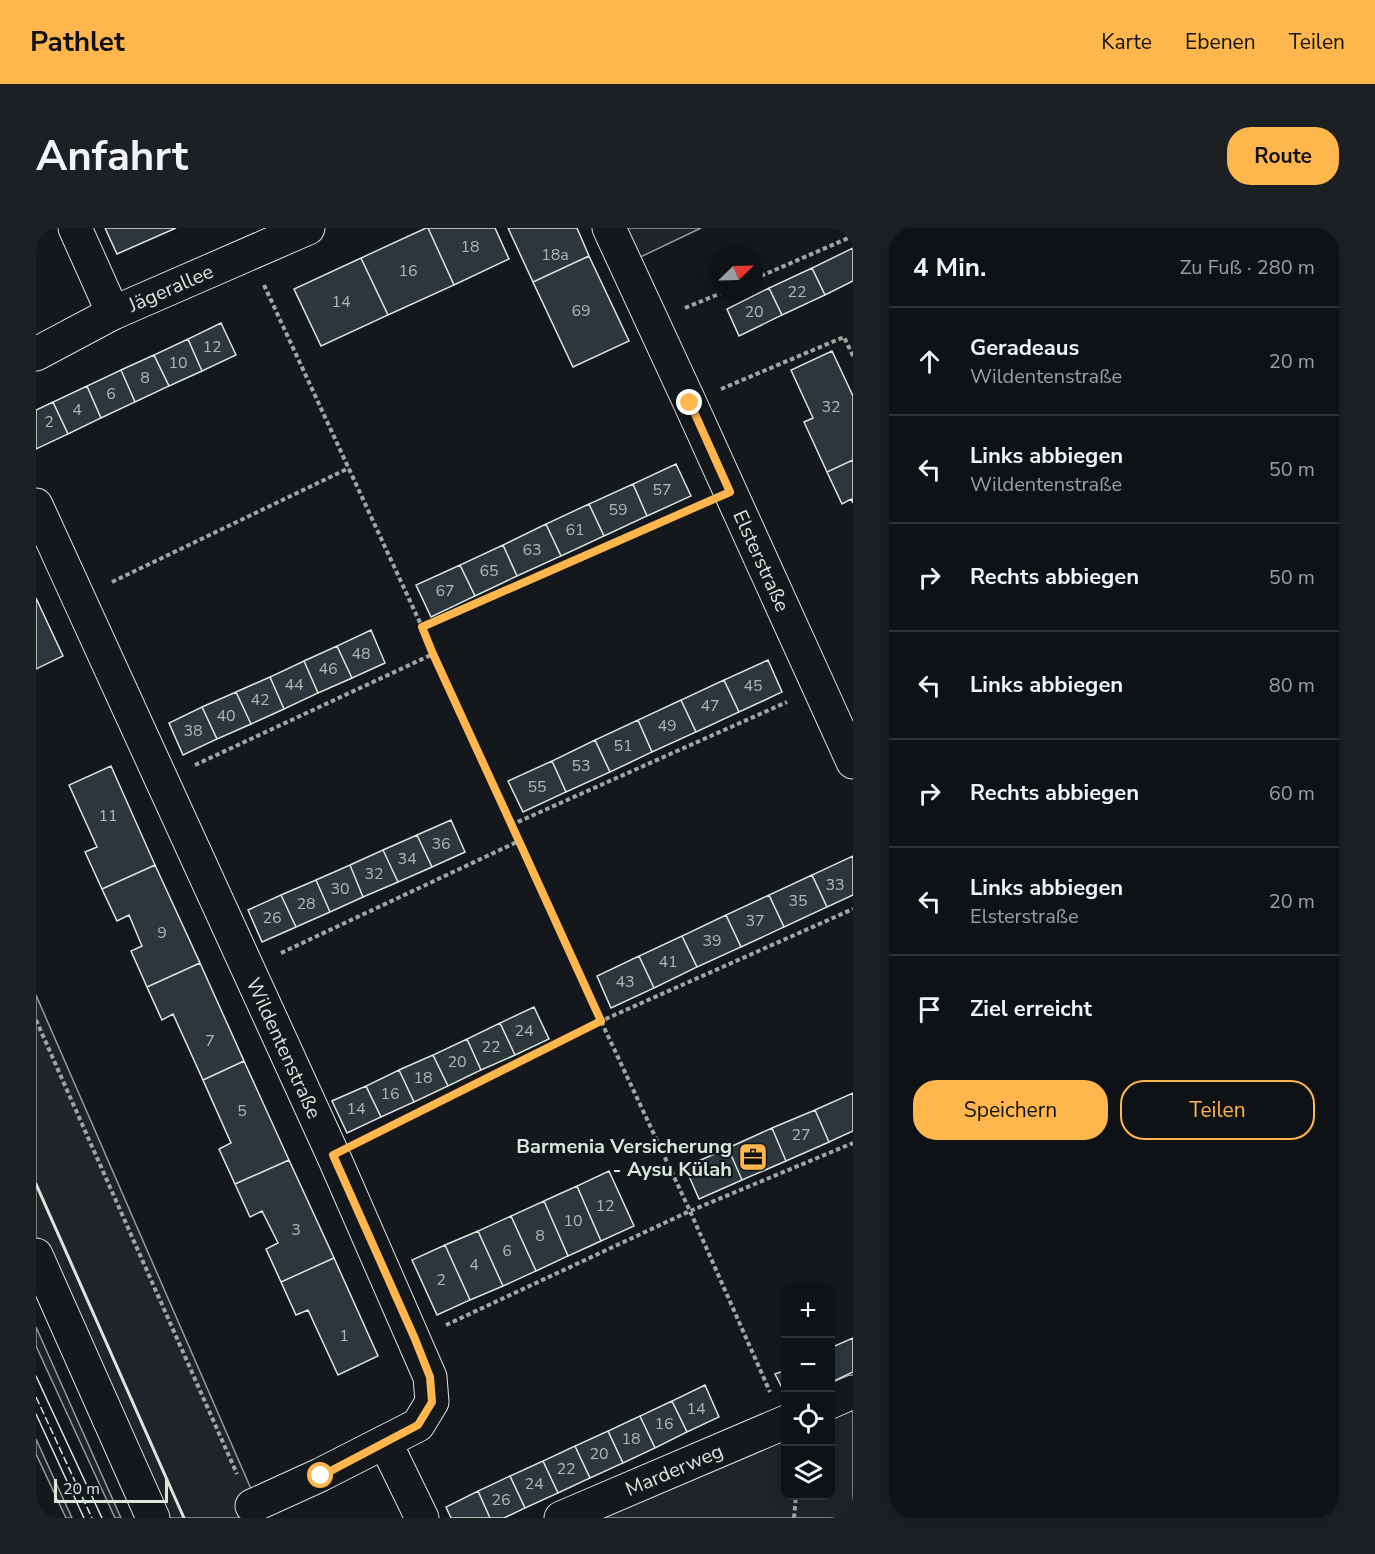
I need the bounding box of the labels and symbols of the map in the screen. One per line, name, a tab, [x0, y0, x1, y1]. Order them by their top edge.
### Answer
house number: 18	[460, 236, 480, 258]
house number: 18a	[541, 244, 569, 266]
north arrow	[709, 246, 763, 300]
street label: Jägerallee	[123, 258, 217, 319]
house number: 16	[398, 260, 418, 282]
house number: 22	[787, 281, 807, 303]
house number: 14	[331, 291, 351, 313]
house number: 69	[571, 300, 591, 322]
house number: 20	[744, 301, 764, 323]
house number: 12	[202, 336, 222, 358]
house number: 10	[168, 352, 188, 374]
house number: 8	[140, 367, 150, 389]
house number: 6	[106, 383, 116, 405]
route end	[676, 389, 702, 415]
house number: 32	[821, 396, 841, 418]
house number: 4	[72, 399, 82, 421]
house number: 2	[44, 411, 54, 433]
house number: 57	[652, 479, 672, 501]
house number: 59	[608, 499, 628, 521]
street label: Elsterstraße	[727, 506, 796, 616]
house number: 61	[565, 519, 585, 541]
house number: 63	[522, 539, 542, 561]
house number: 65	[479, 560, 499, 582]
house number: 67	[435, 580, 455, 602]
house number: 48	[351, 643, 371, 665]
house number: 46	[318, 658, 338, 680]
house number: 44	[284, 674, 304, 696]
house number: 45	[743, 675, 763, 697]
house number: 42	[250, 689, 270, 711]
house number: 47	[700, 695, 720, 717]
house number: 40	[216, 705, 236, 727]
house number: 49	[657, 715, 677, 737]
house number: 38	[183, 720, 203, 742]
house number: 51	[613, 735, 633, 757]
house number: 53	[571, 755, 591, 777]
house number: 55	[527, 776, 547, 798]
house number: 11	[98, 805, 118, 827]
house number: 36	[431, 833, 451, 855]
house number: 34	[397, 848, 417, 870]
house number: 32	[364, 863, 384, 885]
house number: 33	[825, 874, 845, 896]
house number: 30	[330, 878, 350, 900]
house number: 35	[788, 890, 808, 912]
house number: 28	[296, 893, 316, 915]
house number: 26	[262, 907, 282, 929]
house number: 37	[745, 910, 765, 932]
house number: 9	[157, 922, 167, 944]
house number: 39	[702, 930, 722, 952]
house number: 41	[658, 951, 678, 973]
house number: 43	[615, 971, 635, 993]
street label: Wildentenstraße	[240, 973, 328, 1123]
house number: 24	[514, 1020, 534, 1042]
house number: 7	[205, 1030, 215, 1052]
house number: 22	[481, 1036, 501, 1058]
house number: 20	[447, 1051, 467, 1073]
house number: 18	[413, 1067, 433, 1089]
house number: 16	[380, 1083, 400, 1105]
house number: 14	[346, 1098, 366, 1120]
house number: 5	[237, 1100, 247, 1122]
house number: 27	[791, 1124, 811, 1146]
place label: Barmenia Versicherung - Aysu Külah	[516, 1133, 732, 1183]
office icon: Barmenia Versicherung - Aysu Külah	[737, 1141, 769, 1173]
house number: 12	[595, 1195, 615, 1217]
house number: 10	[563, 1210, 583, 1232]
house number: 3	[291, 1219, 301, 1241]
house number: 8	[535, 1225, 545, 1247]
house number: 6	[502, 1240, 512, 1262]
house number: 4	[469, 1254, 479, 1276]
house number: 2	[436, 1269, 446, 1291]
house number: 1	[339, 1325, 349, 1347]
house number: 14	[686, 1398, 706, 1420]
house number: 16	[654, 1413, 674, 1435]
house number: 18	[621, 1428, 641, 1450]
street label: Marderweg	[621, 1437, 727, 1503]
house number: 20	[589, 1443, 609, 1465]
house number: 22	[556, 1458, 576, 1480]
route start	[307, 1462, 333, 1488]
house number: 24	[524, 1473, 544, 1495]
scale bar	[54, 1476, 168, 1504]
house number: 26	[491, 1489, 511, 1511]

